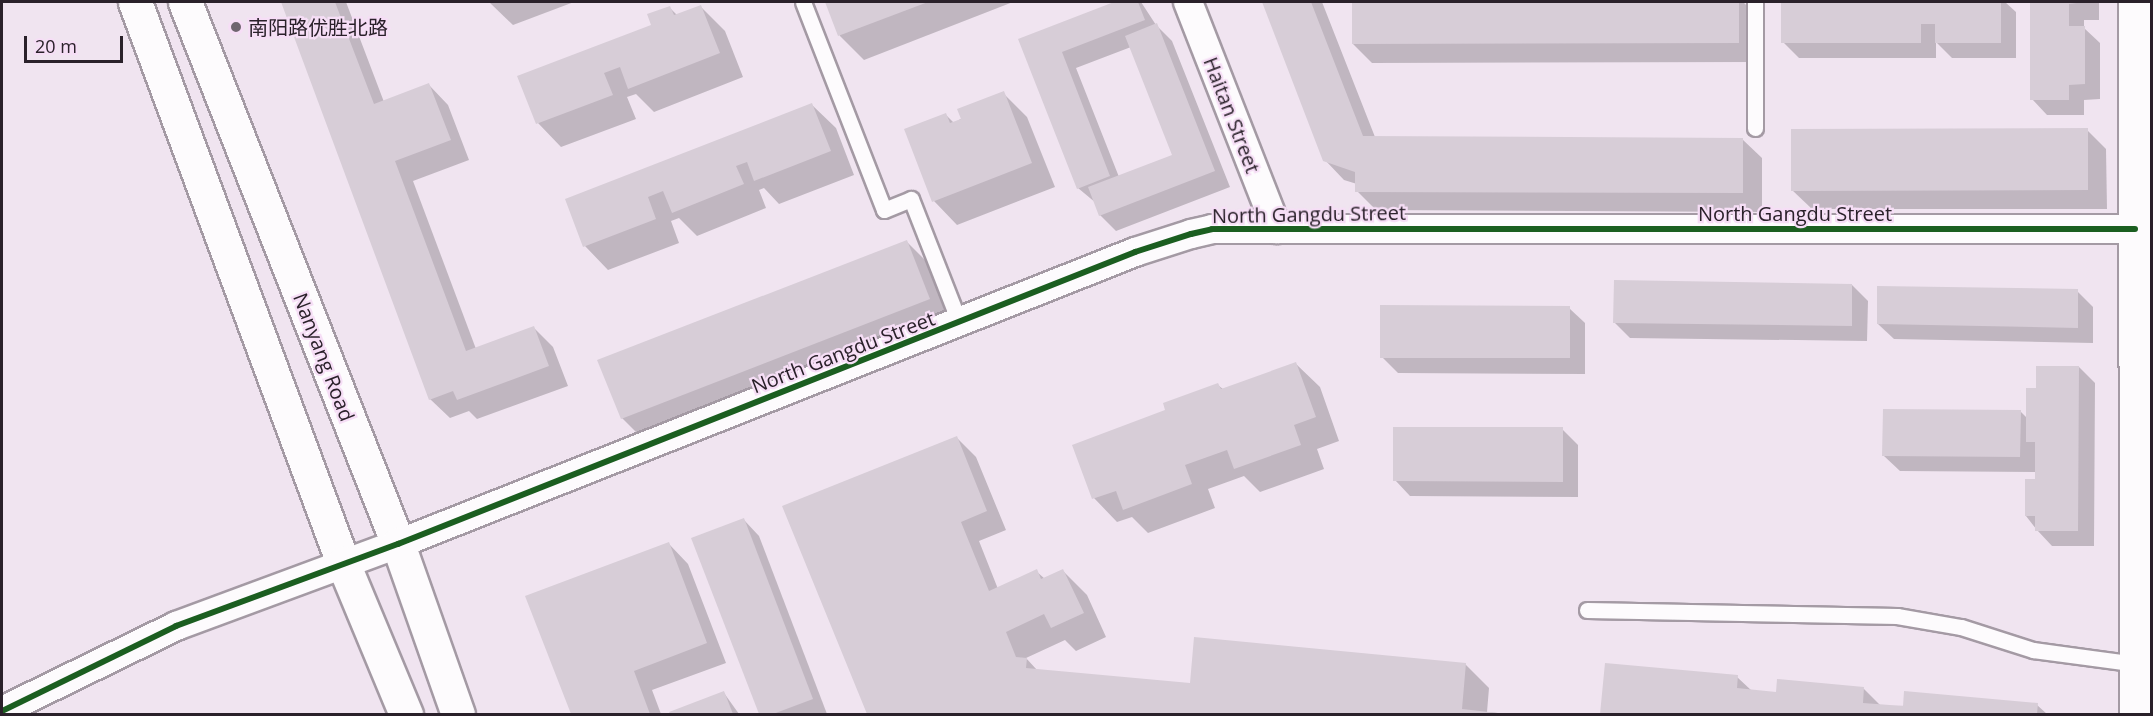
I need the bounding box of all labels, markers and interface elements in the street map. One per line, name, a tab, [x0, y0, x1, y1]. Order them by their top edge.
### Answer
place label: 南阳路优胜北路	[248, 15, 388, 39]
marker: 南阳路优胜北路	[229, 20, 243, 34]
scale bar	[27, 24, 126, 62]
text: 20 m	[35, 34, 77, 58]
street label: Haitan Street	[1199, 54, 1265, 176]
street label: North Gangdu Street	[1212, 200, 1406, 228]
street label: North Gangdu Street	[1698, 201, 1892, 225]
street label: Nanyang Road	[288, 289, 360, 425]
street label: North Gangdu Street	[748, 306, 938, 398]

